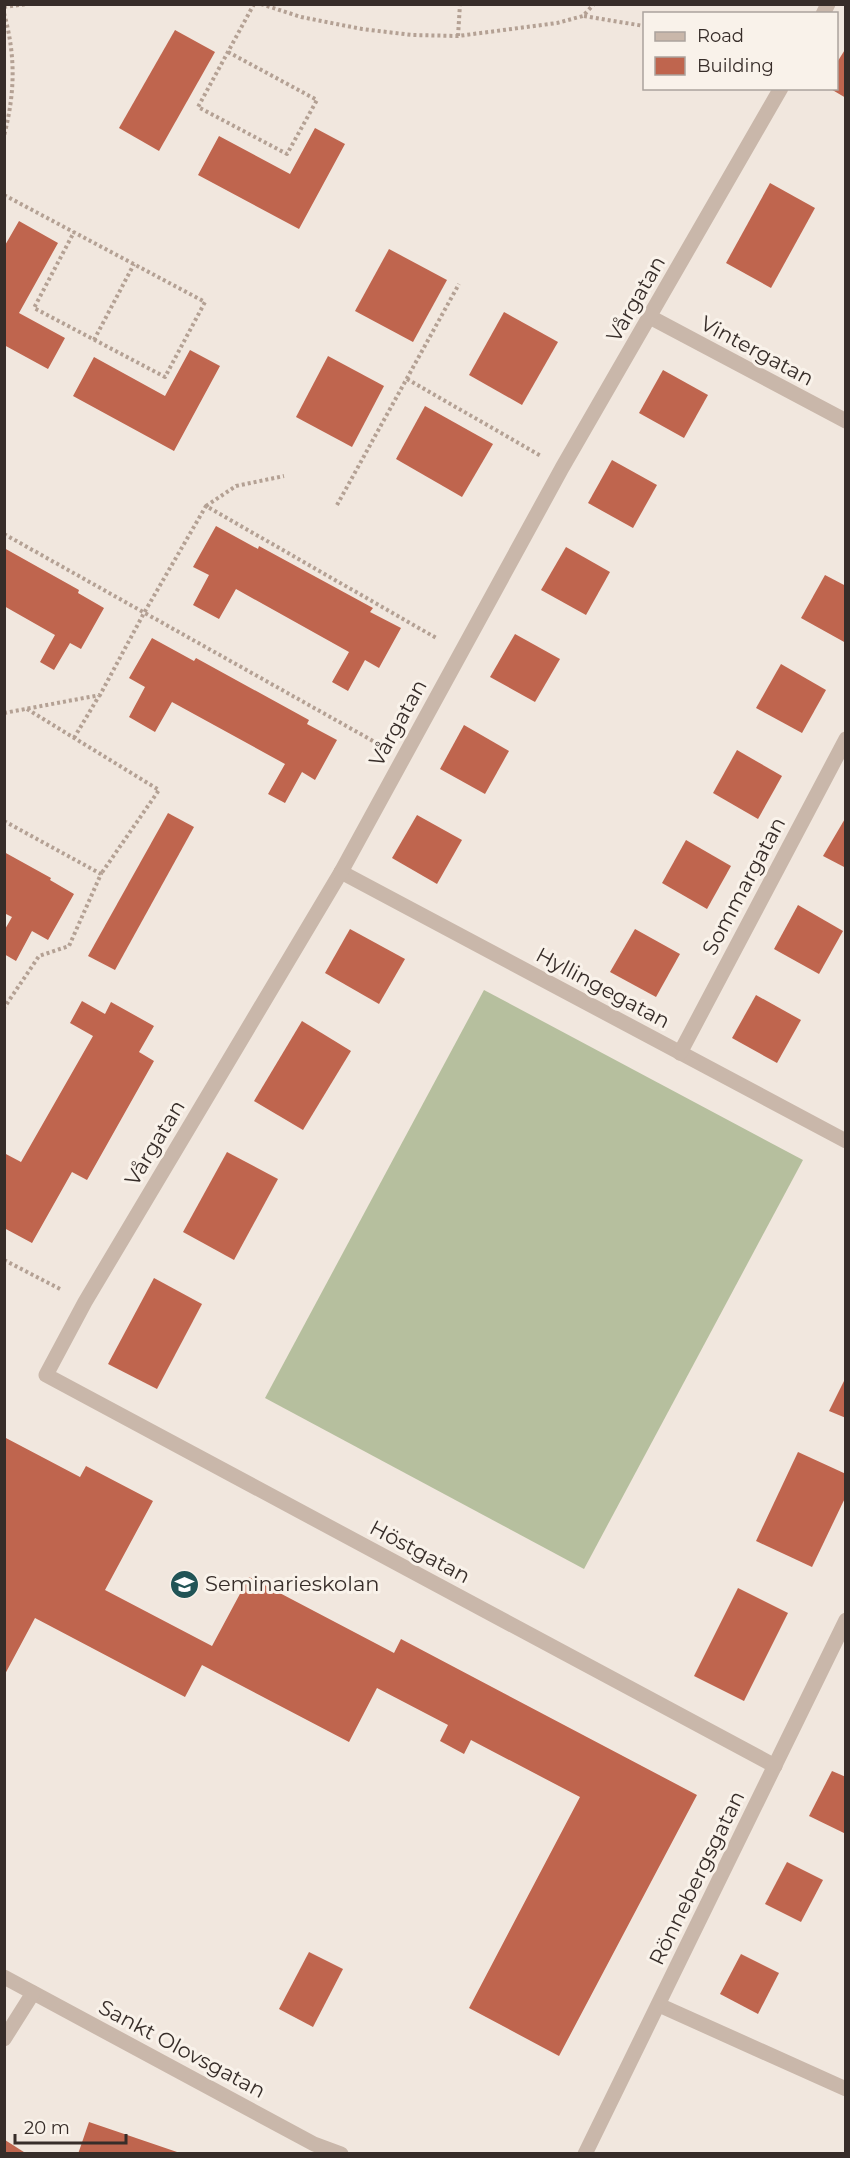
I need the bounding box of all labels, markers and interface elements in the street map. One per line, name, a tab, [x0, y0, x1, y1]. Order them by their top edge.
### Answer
legend	[643, 12, 838, 90]
text: Road	[697, 25, 744, 47]
text: Building	[697, 55, 774, 77]
street label: Vårgatan	[601, 251, 670, 346]
street label: Vintergatan	[696, 310, 818, 391]
street label: Vårgatan	[363, 675, 432, 771]
street label: Sommargatan	[697, 813, 790, 959]
street label: Hyllingegatan	[532, 942, 675, 1033]
street label: Vårgatan	[119, 1095, 190, 1190]
street label: Höstgatan	[366, 1515, 475, 1588]
school or university icon: Seminarieskolan	[168, 1568, 200, 1600]
place label: Seminarieskolan	[205, 1571, 379, 1596]
street label: Rönnebergsgatan	[644, 1787, 750, 1969]
street label: Sankt Olovsgatan	[95, 1994, 270, 2103]
scale bar	[15, 2107, 126, 2145]
text: 20 m	[24, 2117, 70, 2139]

